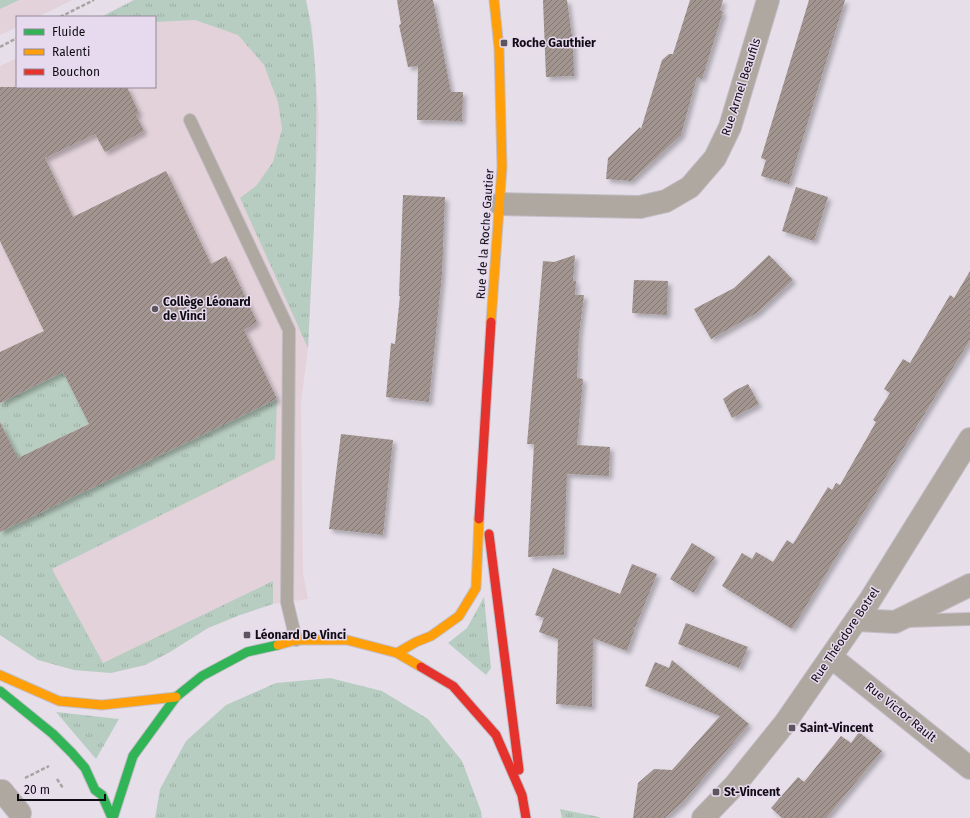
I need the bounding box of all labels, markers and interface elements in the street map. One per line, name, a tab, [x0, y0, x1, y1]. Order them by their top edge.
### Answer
legend	[16, 16, 156, 88]
text: Fluide	[52, 25, 85, 39]
place label: Roche Gauthier	[512, 36, 596, 50]
street label: Rue Armel Beaufils	[719, 36, 764, 138]
marker: Roche Gauthier	[499, 38, 509, 48]
text: Ralenti	[52, 45, 90, 59]
text: Bouchon	[52, 65, 100, 79]
street label: Rue de la Roche Gautier	[473, 168, 497, 300]
place label: Collège Léonard de Vinci	[163, 295, 251, 323]
marker: Collège Léonard de Vinci	[150, 304, 160, 314]
street label: Rue Théodore Botrel	[808, 584, 882, 685]
place label: Léonard De Vinci	[255, 628, 346, 642]
marker: Léonard De Vinci	[242, 630, 252, 640]
street label: Rue Victor Rault	[863, 679, 940, 745]
place label: Saint-Vincent	[800, 721, 874, 735]
marker: Saint-Vincent	[787, 723, 797, 733]
scale bar	[18, 776, 105, 802]
text: 20 m	[24, 783, 50, 797]
place label: St-Vincent	[724, 785, 781, 799]
marker: St-Vincent	[711, 787, 721, 797]

